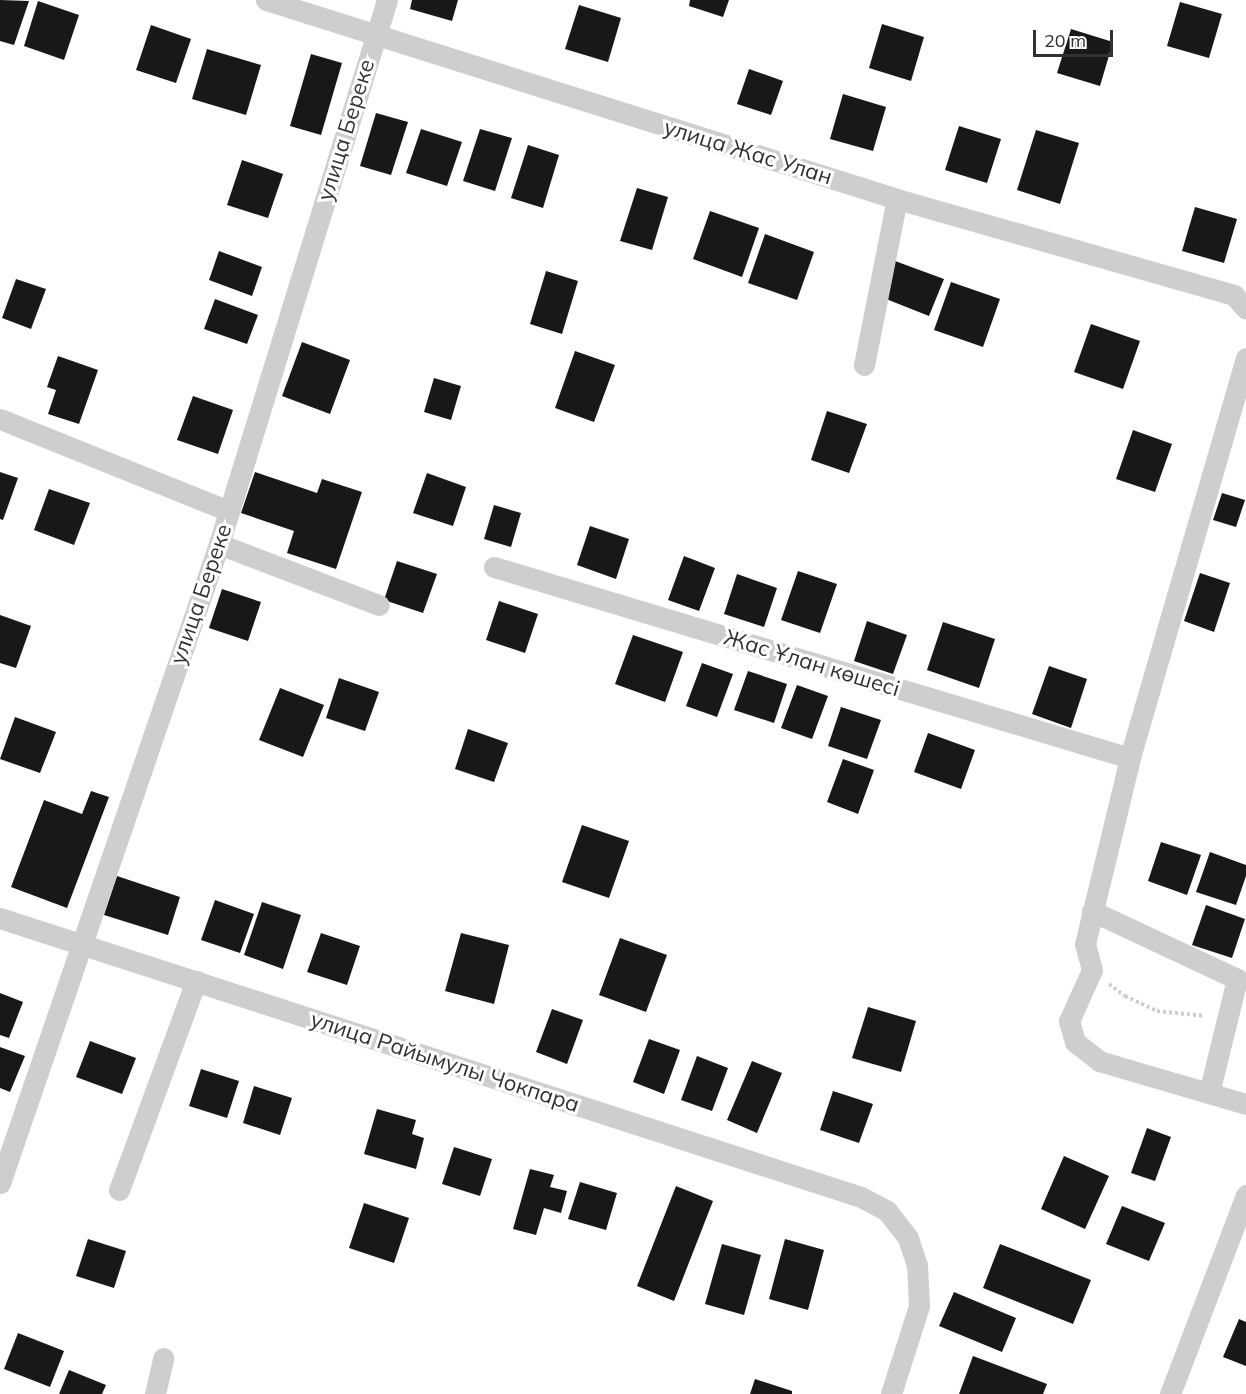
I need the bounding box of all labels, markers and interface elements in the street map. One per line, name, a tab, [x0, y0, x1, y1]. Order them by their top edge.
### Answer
scale bar	[1036, 18, 1116, 56]
text: 20 m	[1044, 29, 1086, 52]
street label: улица Береке	[312, 56, 380, 204]
street label: улица Жас Улан	[661, 114, 835, 190]
street label: улица Береке	[165, 520, 237, 668]
street label: Жас Ұлан көшесі	[721, 624, 903, 702]
street label: улица Райымулы Чокпара	[307, 1006, 583, 1118]

